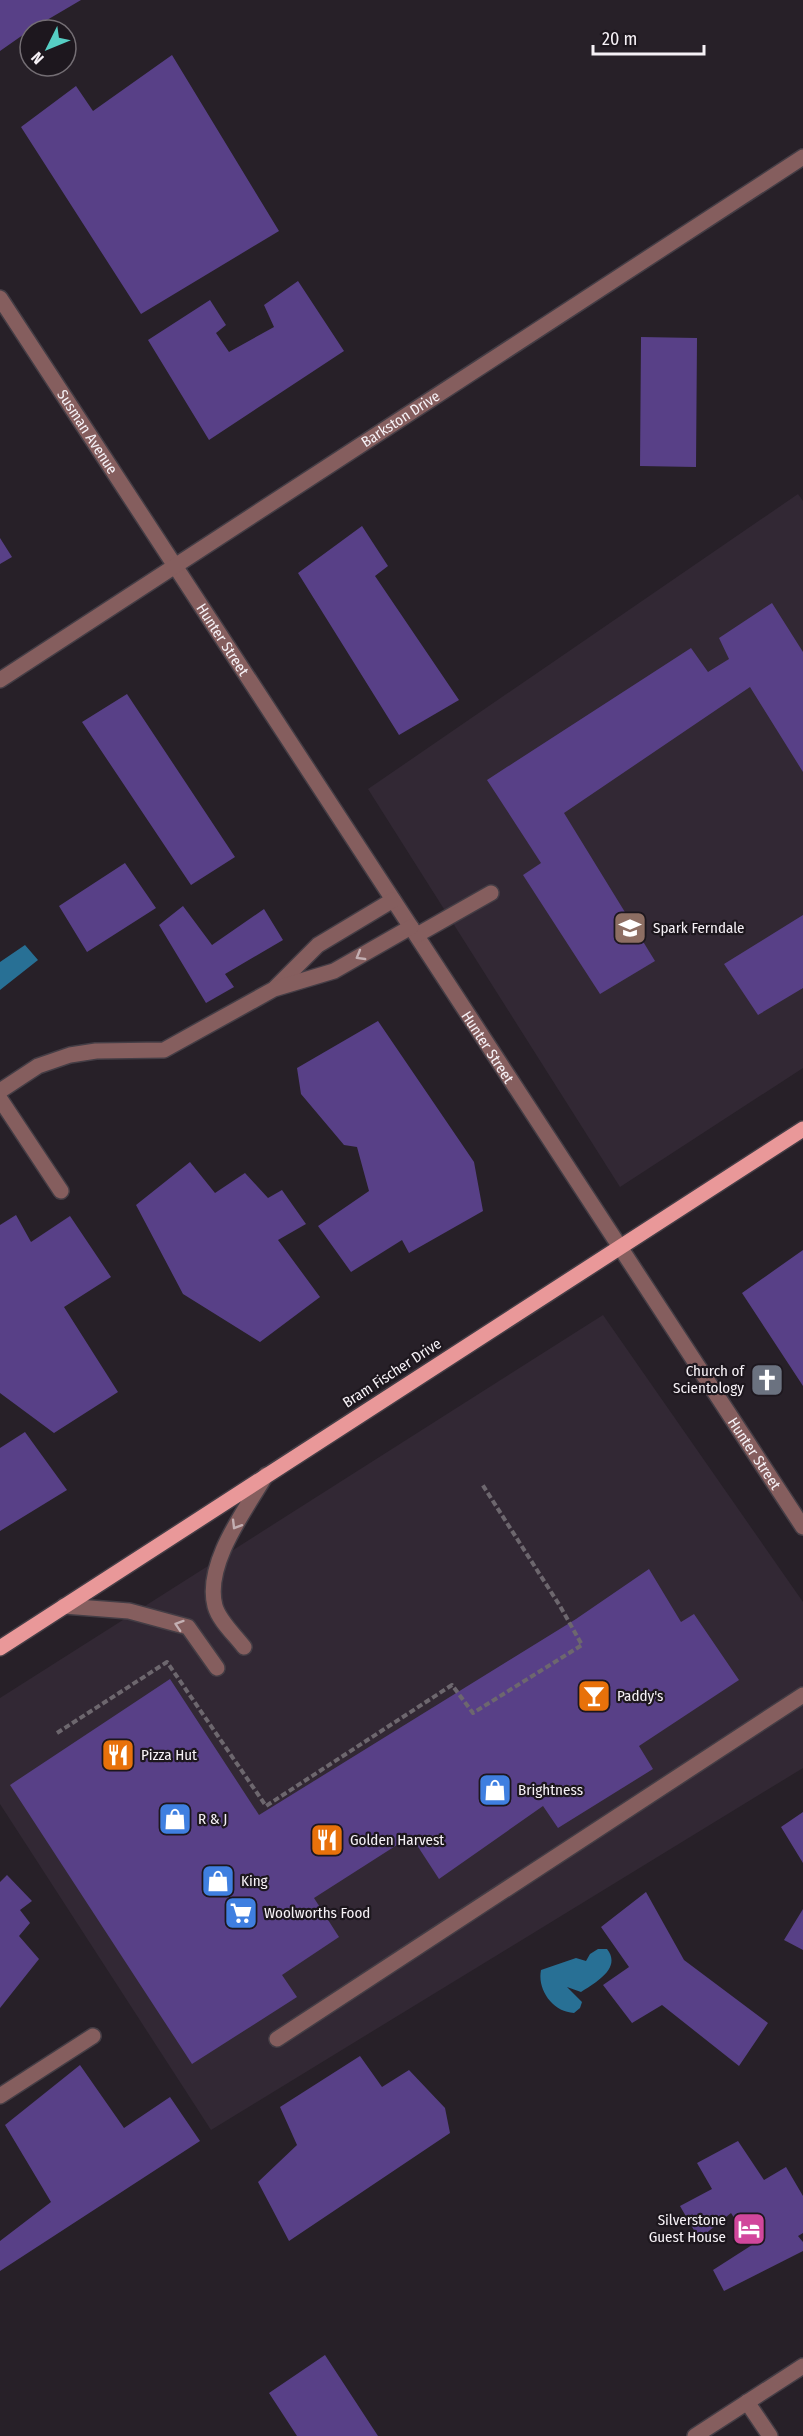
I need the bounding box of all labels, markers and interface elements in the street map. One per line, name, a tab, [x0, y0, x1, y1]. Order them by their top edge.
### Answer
north arrow	[18, 18, 78, 78]
scale bar	[593, 18, 704, 56]
text: 20 m	[602, 28, 637, 50]
text: N	[27, 48, 48, 68]
street label: Susman Avenue	[53, 386, 121, 478]
street label: Barkston Drive	[358, 387, 443, 451]
street label: Hunter Street	[192, 600, 253, 679]
school or university icon: Spark Ferndale	[612, 910, 648, 946]
place label: Spark Ferndale	[653, 919, 745, 937]
one-way arrow	[356, 949, 366, 960]
street label: Hunter Street	[457, 1008, 518, 1087]
street label: Bram Fischer Drive	[339, 1334, 445, 1412]
place label: Church of Scientology	[673, 1362, 745, 1397]
church icon: Church of Scientology	[749, 1362, 785, 1398]
street label: Hunter Street	[724, 1414, 785, 1493]
one-way arrow	[232, 1519, 243, 1529]
one-way arrow	[174, 1620, 185, 1632]
bar icon: Paddy's	[576, 1678, 612, 1714]
place label: Paddy's	[617, 1687, 663, 1705]
restaurant icon: Pizza Hut	[100, 1737, 136, 1773]
place label: Pizza Hut	[141, 1746, 197, 1764]
shop icon: Brightness	[477, 1772, 513, 1808]
place label: Brightness	[518, 1781, 583, 1799]
shop icon: R & J	[157, 1801, 193, 1837]
place label: R & J	[198, 1810, 227, 1828]
restaurant icon: Golden Harvest	[309, 1822, 345, 1858]
place label: Golden Harvest	[350, 1831, 444, 1849]
shop icon: King	[200, 1863, 236, 1899]
place label: King	[241, 1872, 268, 1890]
supermarket icon: Woolworths Food	[223, 1895, 259, 1931]
place label: Woolworths Food	[264, 1904, 370, 1922]
place label: Silverstone Guest House	[649, 2211, 726, 2246]
hotel icon: Silverstone Guest House	[731, 2211, 767, 2247]

